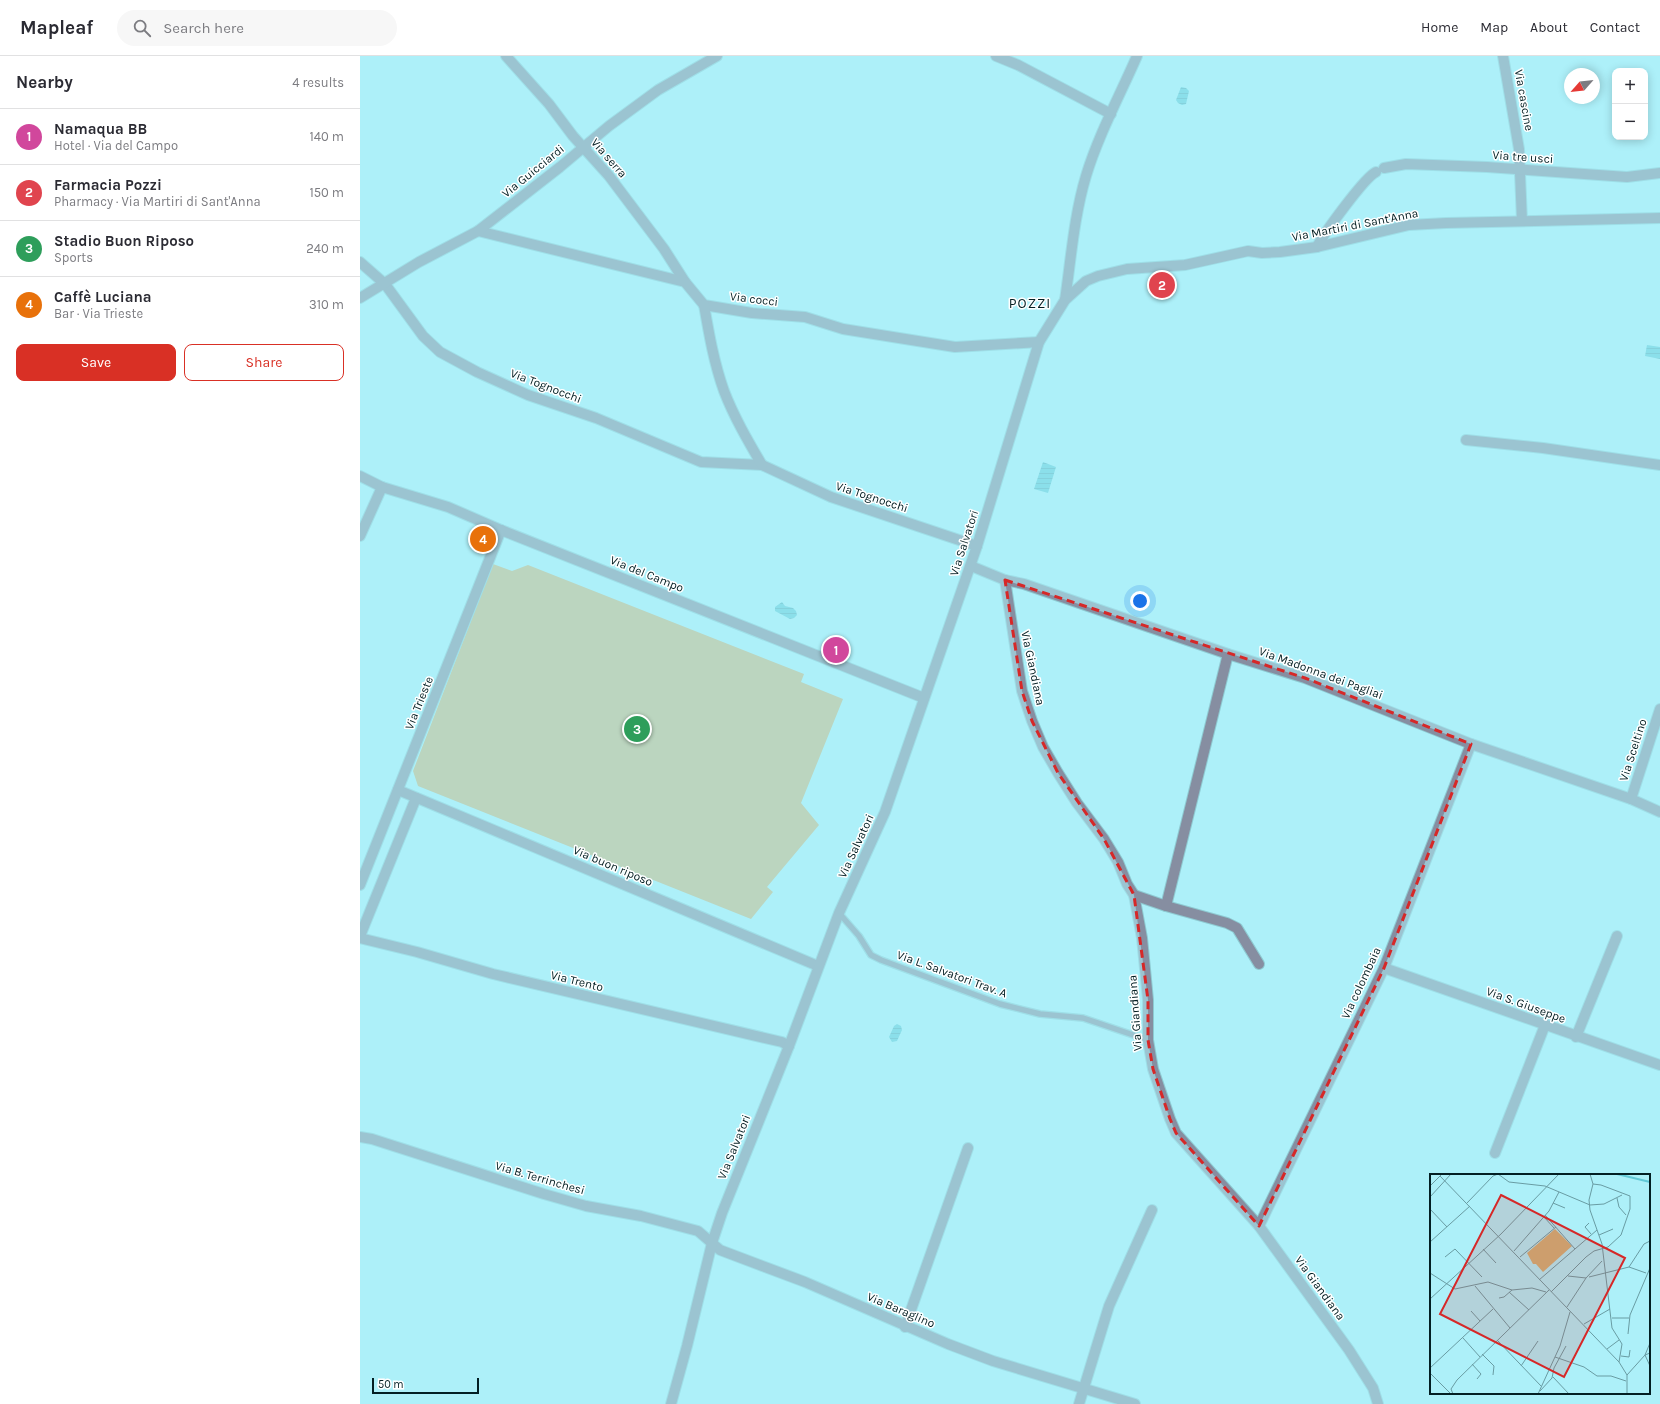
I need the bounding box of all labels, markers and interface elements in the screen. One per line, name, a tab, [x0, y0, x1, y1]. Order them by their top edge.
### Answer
search box	[117, 10, 397, 46]
text: Mapleaf	[20, 17, 93, 39]
icon: search	[131, 17, 153, 39]
text: Search here	[163, 19, 244, 37]
text: Home	[1421, 19, 1458, 36]
text: Map	[1480, 19, 1508, 36]
text: About	[1530, 19, 1568, 36]
text: Contact	[1590, 19, 1640, 36]
street label: Via cascine	[1512, 68, 1536, 132]
north arrow	[1564, 68, 1600, 104]
map controls	[1612, 68, 1648, 140]
button: +	[1612, 68, 1648, 104]
text: Nearby	[16, 72, 73, 92]
text: 4 results	[292, 75, 344, 90]
button: −	[1612, 104, 1648, 140]
text: Namaqua BB	[54, 120, 147, 138]
text: 1	[27, 129, 31, 144]
text: 140 m	[309, 129, 344, 144]
street label: Via serra	[588, 135, 630, 181]
text: Hotel · Via del Campo	[54, 138, 178, 153]
street label: Via Guicciardi	[499, 142, 567, 200]
street label: Via tre usci	[1492, 148, 1554, 166]
text: Farmacia Pozzi	[54, 176, 162, 194]
text: 2	[25, 185, 33, 200]
text: 150 m	[309, 185, 344, 200]
text: Pharmacy · Via Martiri di Sant'Anna	[54, 194, 261, 209]
street label: Via Martiri di Sant'Anna	[1291, 206, 1419, 244]
text: Stadio Buon Riposo	[54, 232, 194, 250]
text: 3	[25, 241, 33, 256]
text: 240 m	[306, 241, 344, 256]
text: Sports	[54, 250, 93, 265]
pin: 2	[1149, 270, 1175, 300]
text: Caffè Luciana	[54, 288, 152, 306]
street label: Via cocci	[729, 289, 779, 309]
district label: POZZI	[1009, 295, 1051, 312]
text: 4	[25, 297, 33, 312]
text: 310 m	[309, 297, 344, 312]
text: Bar · Via Trieste	[54, 306, 143, 321]
button: Save	[16, 344, 176, 381]
button: Share	[184, 344, 344, 381]
street label: Via Tognocchi	[508, 366, 584, 406]
street label: Via Tognocchi	[834, 479, 910, 515]
street label: Via Salvatori	[947, 508, 981, 578]
pin: 4	[470, 524, 496, 554]
street label: Via del Campo	[608, 553, 686, 595]
your location	[1130, 591, 1150, 611]
street label: Via Giandiana	[1018, 629, 1048, 707]
pin: 1	[823, 635, 849, 665]
street label: Via Madonna dei Pagliai	[1257, 644, 1385, 702]
street label: Via Trieste	[402, 674, 436, 732]
pin: 3	[624, 714, 650, 744]
street label: Via Sceltino	[1616, 717, 1650, 783]
street label: Via Salvatori	[835, 812, 877, 880]
street label: Via buon riposo	[571, 843, 655, 889]
street label: Via colombaia	[1338, 945, 1384, 1021]
street label: Via L. Salvatori Trav. A	[895, 948, 1009, 1000]
street label: Via Trento	[549, 968, 605, 994]
street label: Via Giandiana	[1125, 975, 1145, 1051]
street label: Via S. Giuseppe	[1484, 984, 1568, 1026]
street label: Via Salvatori	[715, 1113, 753, 1181]
street label: Via B. Terrinchesi	[494, 1159, 586, 1197]
inset map	[1430, 1174, 1650, 1394]
street label: Via Giandiana	[1292, 1253, 1348, 1323]
street label: Via Baraglino	[865, 1289, 937, 1331]
scale bar	[372, 1376, 479, 1395]
text: 50 m	[378, 1378, 404, 1391]

